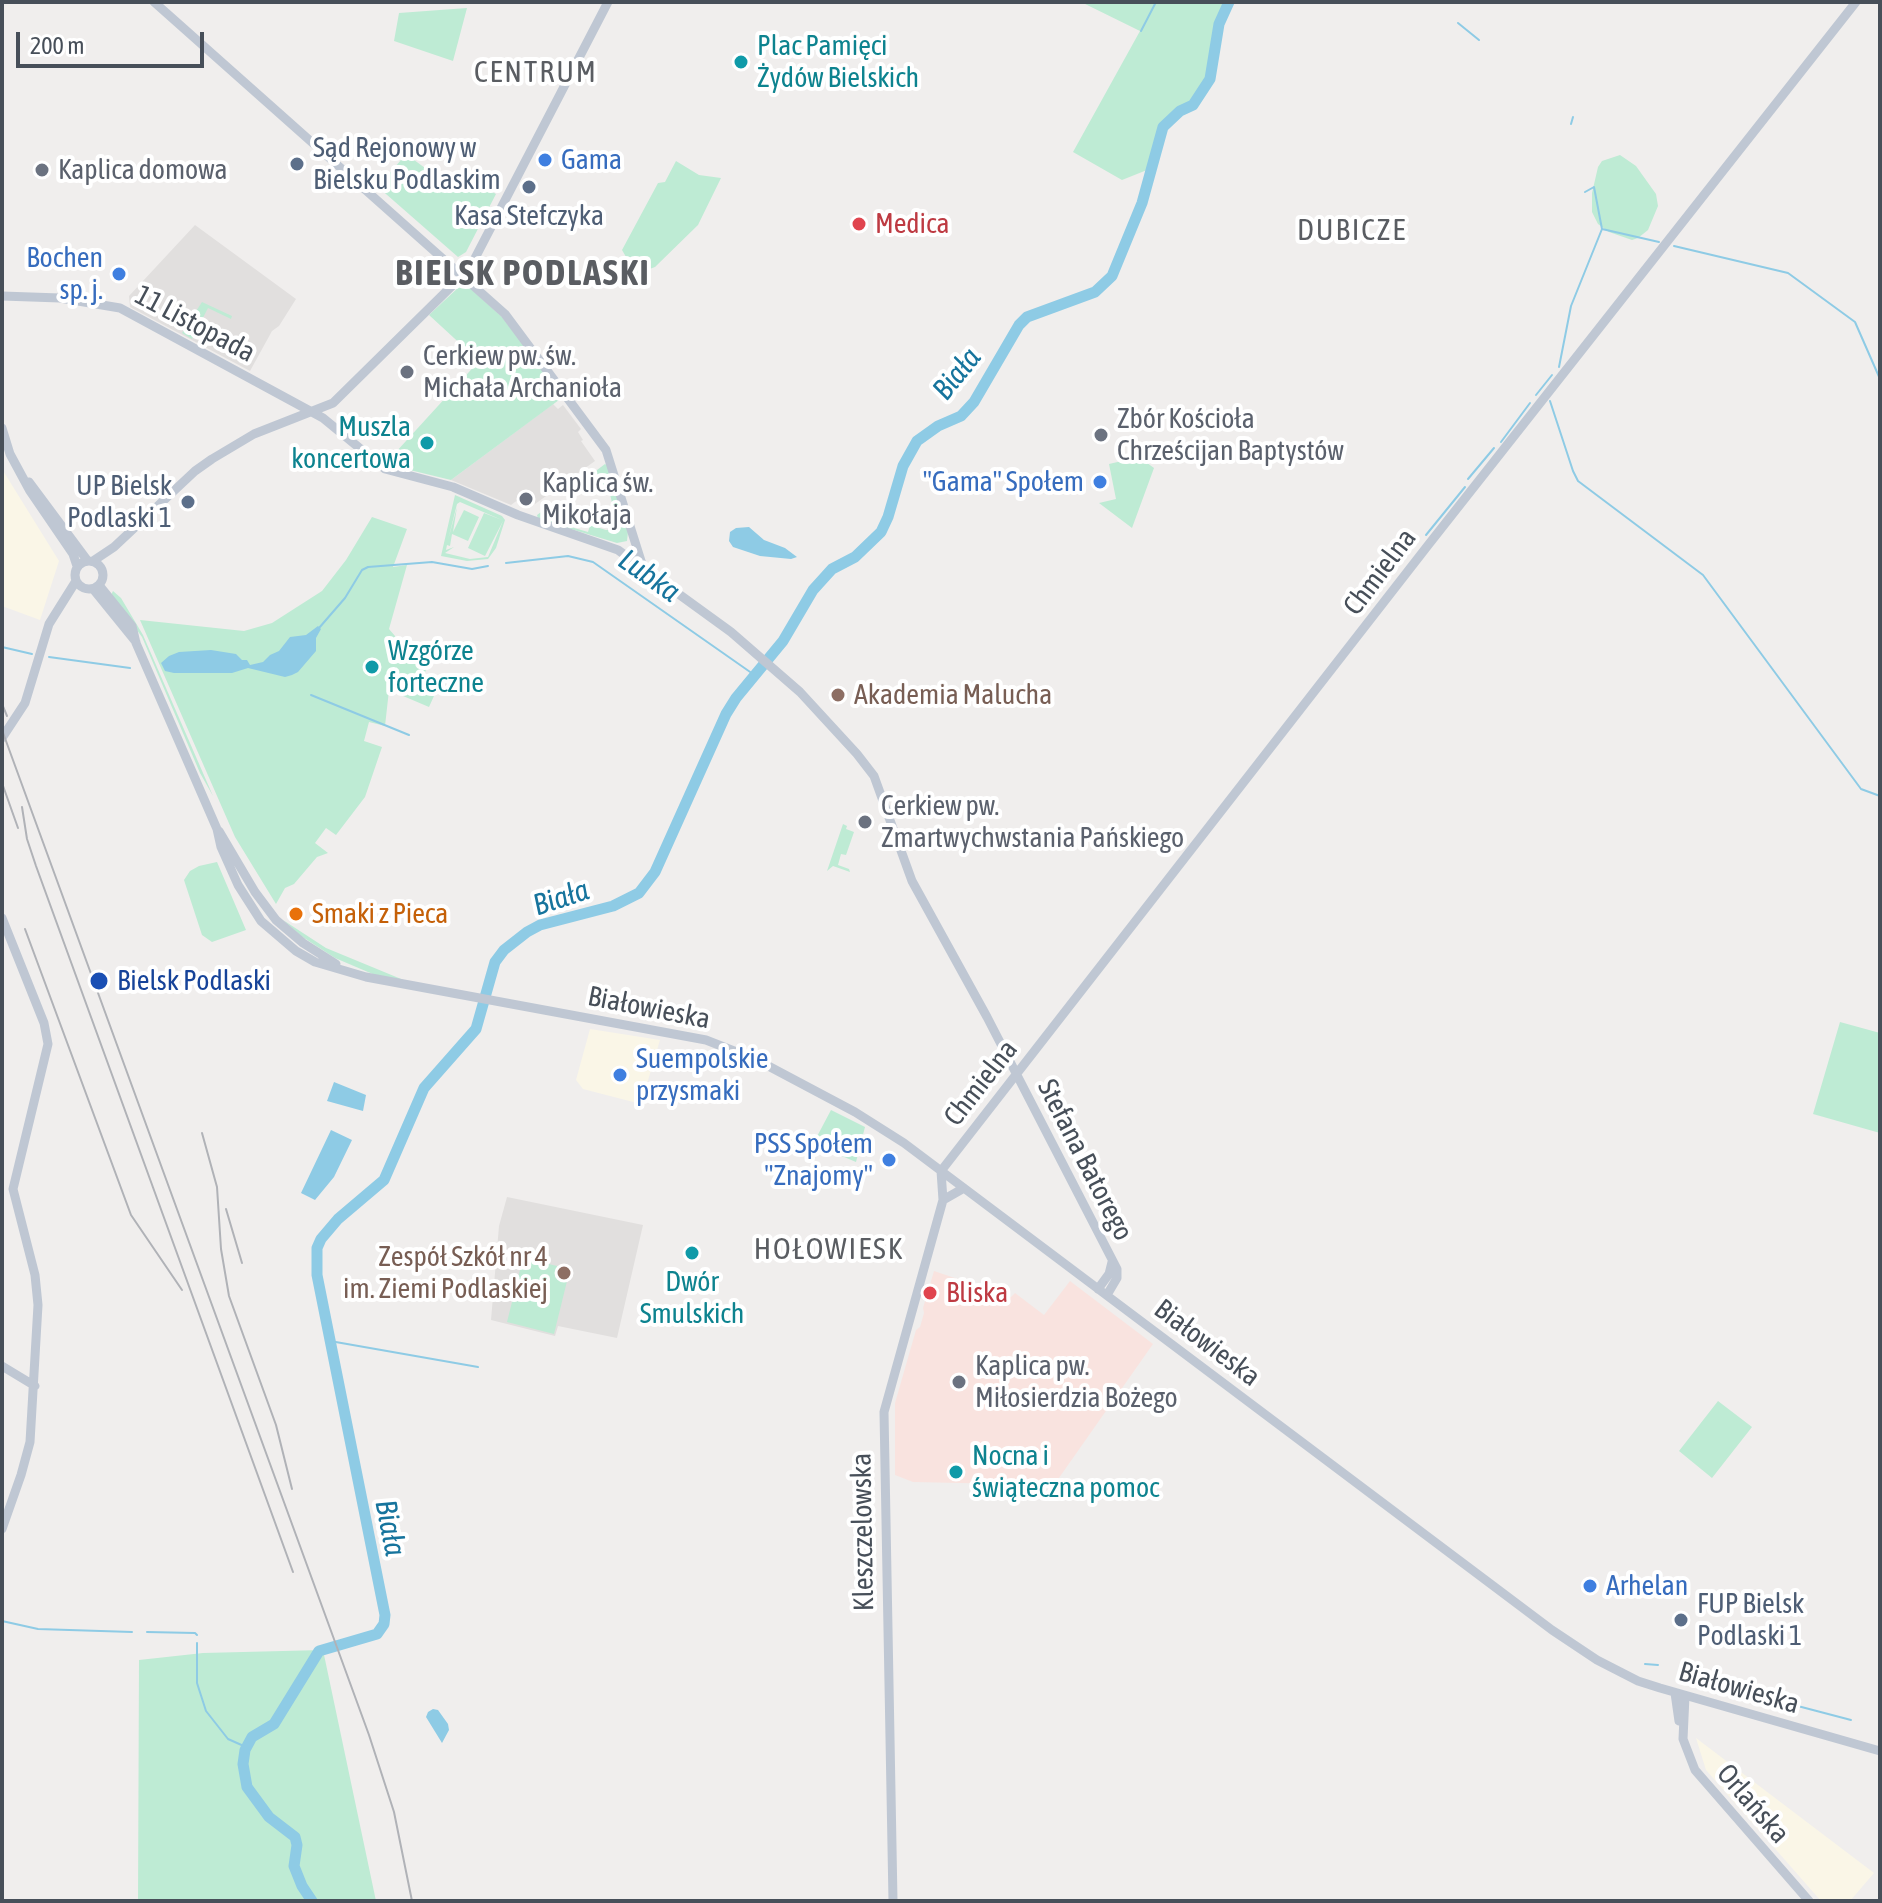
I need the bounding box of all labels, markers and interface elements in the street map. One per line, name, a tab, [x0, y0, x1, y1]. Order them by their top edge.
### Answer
scale bar	[20, 16, 208, 66]
place label: Plac Pamięci Żydów Bielskich	[757, 29, 919, 95]
text: 200 m	[30, 32, 84, 59]
marker: Plac Pamięci Żydów Bielskich	[732, 53, 750, 71]
district label: CENTRUM	[474, 55, 598, 91]
place label: Sąd Rejonowy w Bielsku Podlaskim	[313, 131, 501, 197]
place label: Gama	[561, 143, 622, 177]
marker: Gama	[536, 151, 554, 169]
place label: Kaplica domowa	[58, 153, 227, 187]
marker: Sąd Rejonowy w Bielsku Podlaskim	[288, 155, 306, 173]
marker: Kaplica domowa	[33, 161, 51, 179]
marker: Kasa Stefczyka	[520, 178, 538, 196]
place label: Kasa Stefczyka	[454, 199, 604, 233]
place label: Medica	[875, 207, 949, 241]
district label: DUBICZE	[1297, 213, 1407, 249]
marker: Medica	[850, 215, 868, 233]
place label: Bochen sp. j.	[26, 241, 103, 307]
district label: BIELSK PODLASKI	[395, 252, 651, 296]
marker: Bochen sp. j.	[110, 265, 128, 283]
street label: 11 Listopada	[129, 278, 261, 370]
place label: Cerkiew pw. św. Michała Archanioła	[423, 339, 622, 405]
water label: Biała	[925, 341, 989, 407]
marker: Cerkiew pw. św. Michała Archanioła	[398, 363, 416, 381]
place label: Zbór Kościoła Chrześcijan Baptystów	[1117, 402, 1344, 468]
place label: Muszla koncertowa	[291, 410, 411, 476]
marker: Zbór Kościoła Chrześcijan Baptystów	[1092, 426, 1110, 444]
marker: Muszla koncertowa	[418, 434, 436, 452]
place label: "Gama" Społem	[923, 465, 1084, 499]
place label: Kaplica św. Mikołaja	[542, 466, 653, 532]
place label: UP Bielsk Podlaski 1	[67, 469, 172, 535]
marker: "Gama" Społem	[1091, 473, 1109, 491]
marker: Kaplica św. Mikołaja	[517, 490, 535, 508]
marker: UP Bielsk Podlaski 1	[179, 493, 197, 511]
street label: Chmielna	[1337, 522, 1423, 622]
water label: Lubka	[611, 542, 687, 610]
place label: Wzgórze forteczne	[388, 634, 484, 700]
marker: Wzgórze forteczne	[363, 658, 381, 676]
place label: Akademia Malucha	[854, 678, 1052, 712]
marker: Akademia Malucha	[829, 686, 847, 704]
place label: Cerkiew pw. Zmartwychwstania Pańskiego	[881, 789, 1184, 855]
marker: Cerkiew pw. Zmartwychwstania Pańskiego	[856, 813, 874, 831]
water label: Biała	[529, 872, 593, 924]
place label: Smaki z Pieca	[312, 897, 448, 931]
marker: Smaki z Pieca	[287, 905, 305, 923]
place label: Bielsk Podlaski	[117, 964, 271, 998]
marker: Bielsk Podlaski	[88, 970, 110, 992]
street label: Białowieska	[585, 980, 713, 1036]
street label: Chmielna	[937, 1033, 1025, 1133]
place label: Suempolskie przysmaki	[636, 1042, 769, 1108]
marker: Suempolskie przysmaki	[611, 1066, 629, 1084]
street label: Stefana Batorego	[1030, 1074, 1140, 1246]
place label: PSS Społem "Znajomy"	[754, 1127, 873, 1193]
marker: PSS Społem "Znajomy"	[880, 1151, 898, 1169]
district label: HOŁOWIESK	[754, 1232, 904, 1268]
place label: Zespół Szkół nr 4 im. Ziemi Podlaskiej	[343, 1240, 548, 1306]
marker: Dwór Smulskich	[683, 1244, 701, 1262]
marker: Zespół Szkół nr 4 im. Ziemi Podlaskiej	[555, 1264, 573, 1282]
place label: Dwór Smulskich	[640, 1265, 744, 1331]
place label: Bliska	[946, 1276, 1008, 1310]
marker: Bliska	[921, 1284, 939, 1302]
street label: Białowieska	[1147, 1292, 1267, 1394]
place label: Kaplica pw. Miłosierdzia Bożego	[975, 1349, 1178, 1415]
marker: Kaplica pw. Miłosierdzia Bożego	[950, 1373, 968, 1391]
place label: Nocna i świąteczna pomoc	[972, 1439, 1159, 1505]
street label: Kleszczelowska	[845, 1453, 881, 1611]
marker: Nocna i świąteczna pomoc	[947, 1463, 965, 1481]
water label: Biała	[367, 1497, 413, 1559]
place label: Arhelan	[1606, 1569, 1688, 1603]
marker: Arhelan	[1581, 1577, 1599, 1595]
place label: FUP Bielsk Podlaski 1	[1697, 1587, 1804, 1653]
marker: FUP Bielsk Podlaski 1	[1672, 1611, 1690, 1629]
street label: Białowieska	[1675, 1655, 1803, 1721]
street label: Orlańska	[1710, 1758, 1796, 1850]

